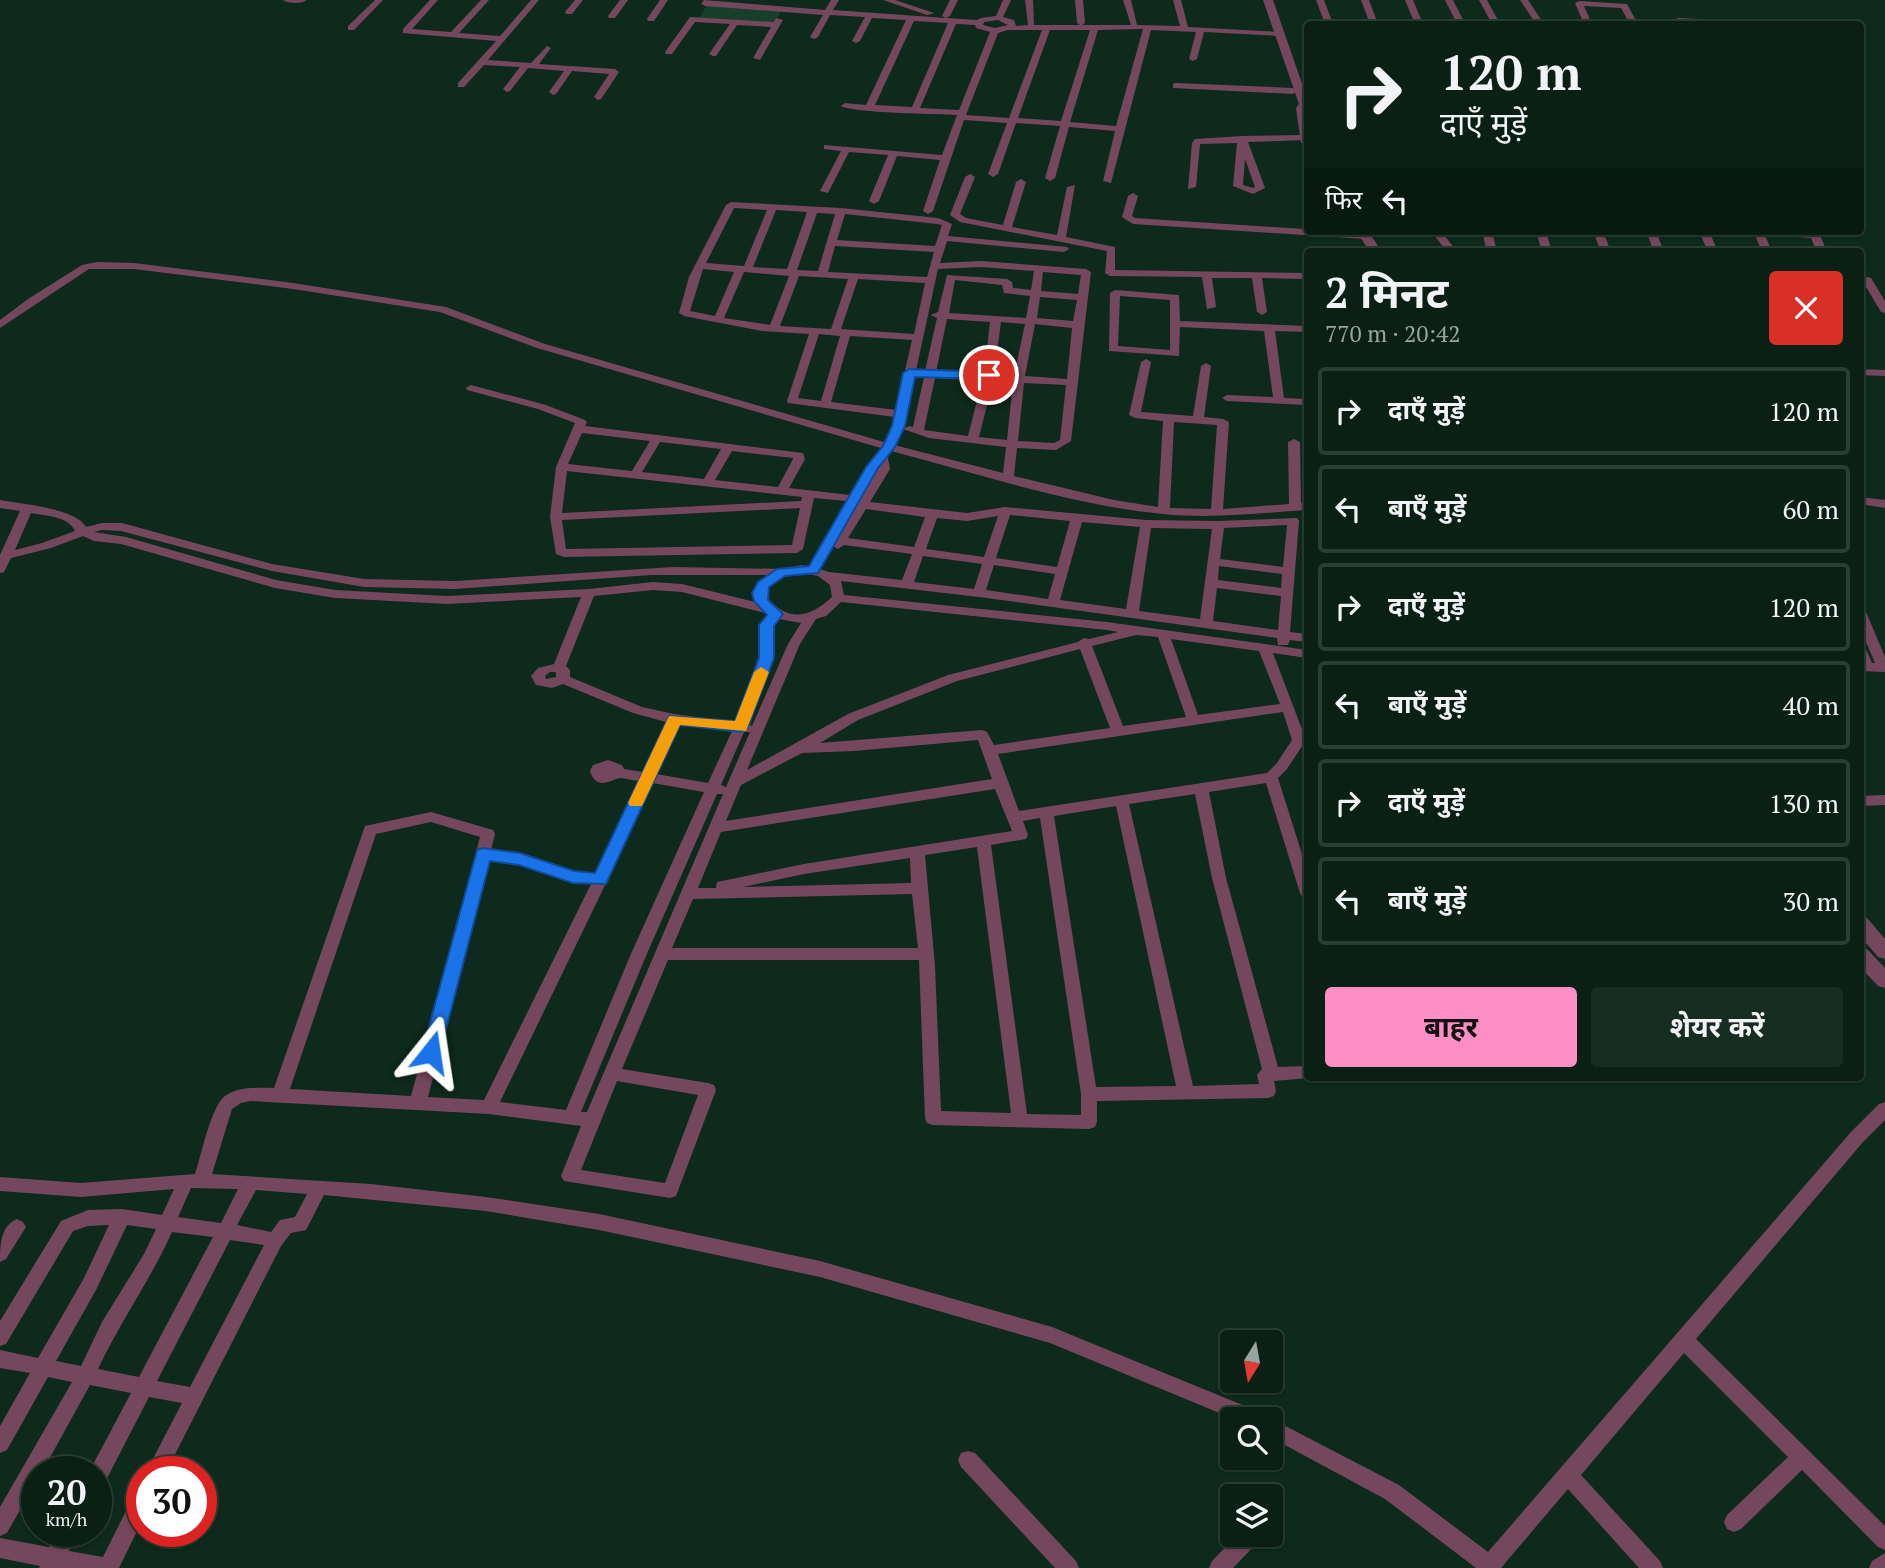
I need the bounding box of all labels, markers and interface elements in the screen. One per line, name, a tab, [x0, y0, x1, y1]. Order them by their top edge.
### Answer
text: 120 m	[1440, 39, 1582, 104]
icon: right	[1325, 49, 1416, 140]
text: दाएँ मुड़ें	[1440, 102, 1527, 144]
text: फिर	[1325, 182, 1362, 216]
icon: left	[1376, 182, 1414, 220]
text: 2 मिनट	[1325, 264, 1448, 320]
button: close	[1769, 271, 1843, 345]
text: 770 m · 20:42	[1325, 318, 1460, 349]
pin	[959, 345, 1019, 405]
icon: arrive	[970, 356, 1008, 394]
icon: right	[1329, 392, 1367, 430]
text: दाएँ मुड़ें	[1388, 392, 1465, 426]
text: 120 m	[1769, 394, 1839, 428]
icon: left	[1329, 490, 1367, 528]
text: बाएँ मुड़ें	[1388, 490, 1466, 524]
text: 60 m	[1783, 492, 1839, 526]
icon: right	[1329, 588, 1367, 626]
text: दाएँ मुड़ें	[1388, 588, 1465, 622]
text: 120 m	[1769, 590, 1839, 624]
icon: left	[1329, 686, 1367, 724]
text: बाएँ मुड़ें	[1388, 686, 1466, 720]
text: 40 m	[1783, 688, 1839, 722]
icon: right	[1329, 784, 1367, 822]
text: दाएँ मुड़ें	[1388, 784, 1465, 818]
text: 130 m	[1769, 786, 1839, 820]
icon: left	[1329, 882, 1367, 920]
text: बाएँ मुड़ें	[1388, 882, 1466, 916]
text: 30 m	[1783, 884, 1839, 918]
button: बाहर	[1325, 987, 1577, 1067]
button: शेयर करें	[1591, 987, 1843, 1067]
position arrow	[394, 1015, 468, 1089]
north arrow	[1220, 1330, 1283, 1393]
map controls	[1220, 1330, 1283, 1547]
button: search	[1220, 1407, 1283, 1470]
speed limit sign: 30	[126, 1456, 217, 1547]
text: 20	[47, 1469, 86, 1515]
button: layers	[1220, 1484, 1283, 1547]
text: km/h	[46, 1507, 87, 1531]

